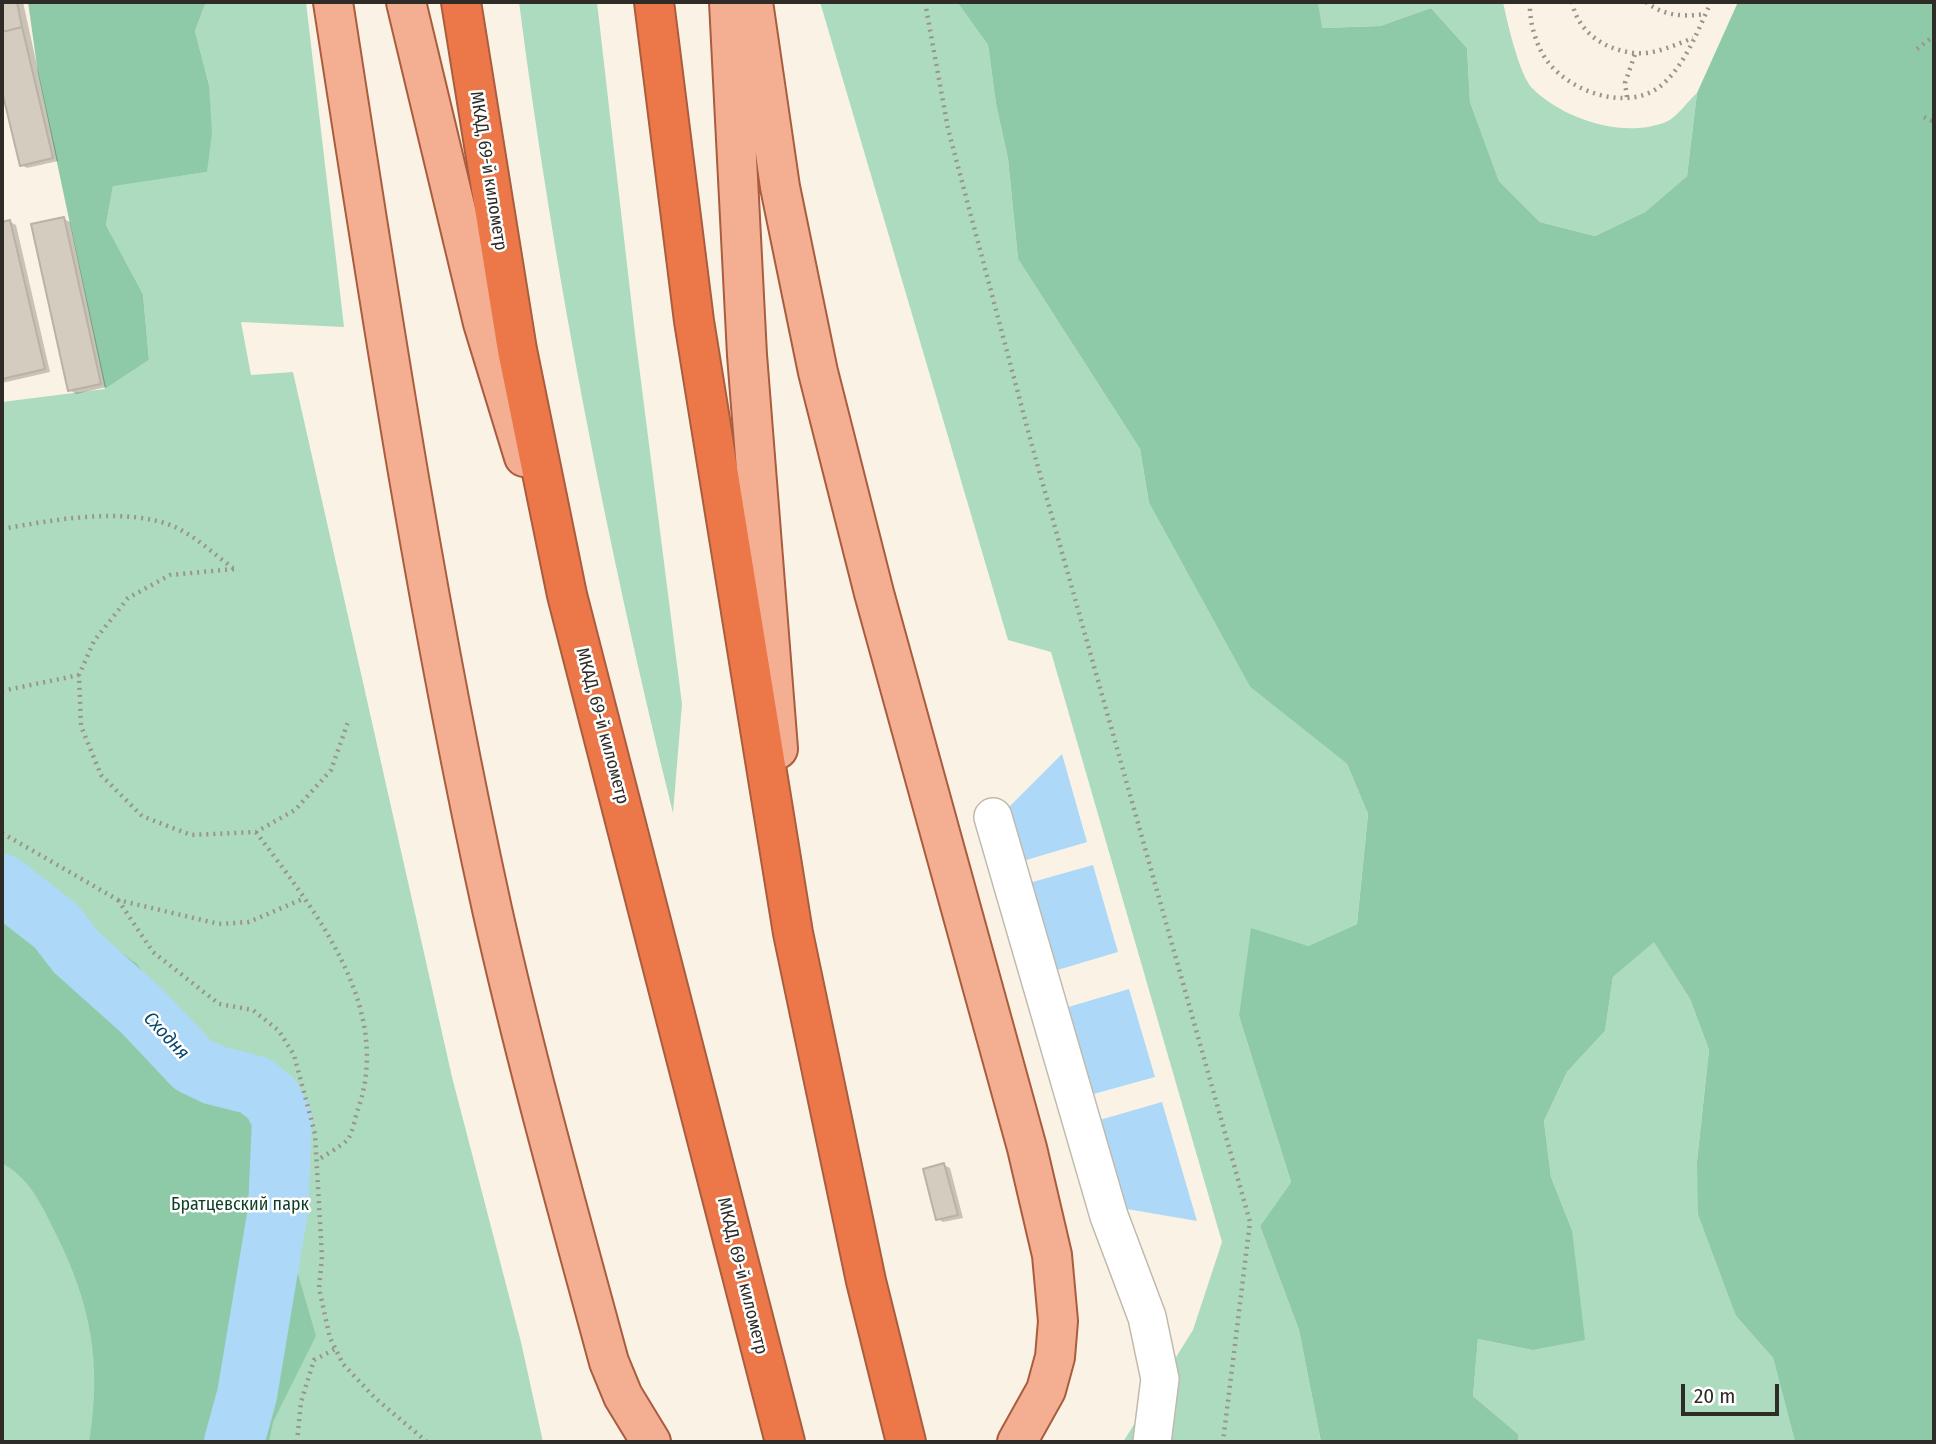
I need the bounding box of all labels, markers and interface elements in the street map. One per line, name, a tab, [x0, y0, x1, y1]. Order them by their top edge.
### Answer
street label: МКАД, 69-й километр	[465, 90, 511, 252]
street label: МКАД, 69-й километр	[571, 645, 633, 807]
water label: Сходня	[138, 1008, 194, 1064]
park label: Братцевский парк	[171, 1194, 309, 1216]
street label: МКАД, 69-й километр	[712, 1195, 772, 1357]
scale bar	[1684, 1370, 1782, 1414]
text: 20 m	[1694, 1383, 1735, 1409]

